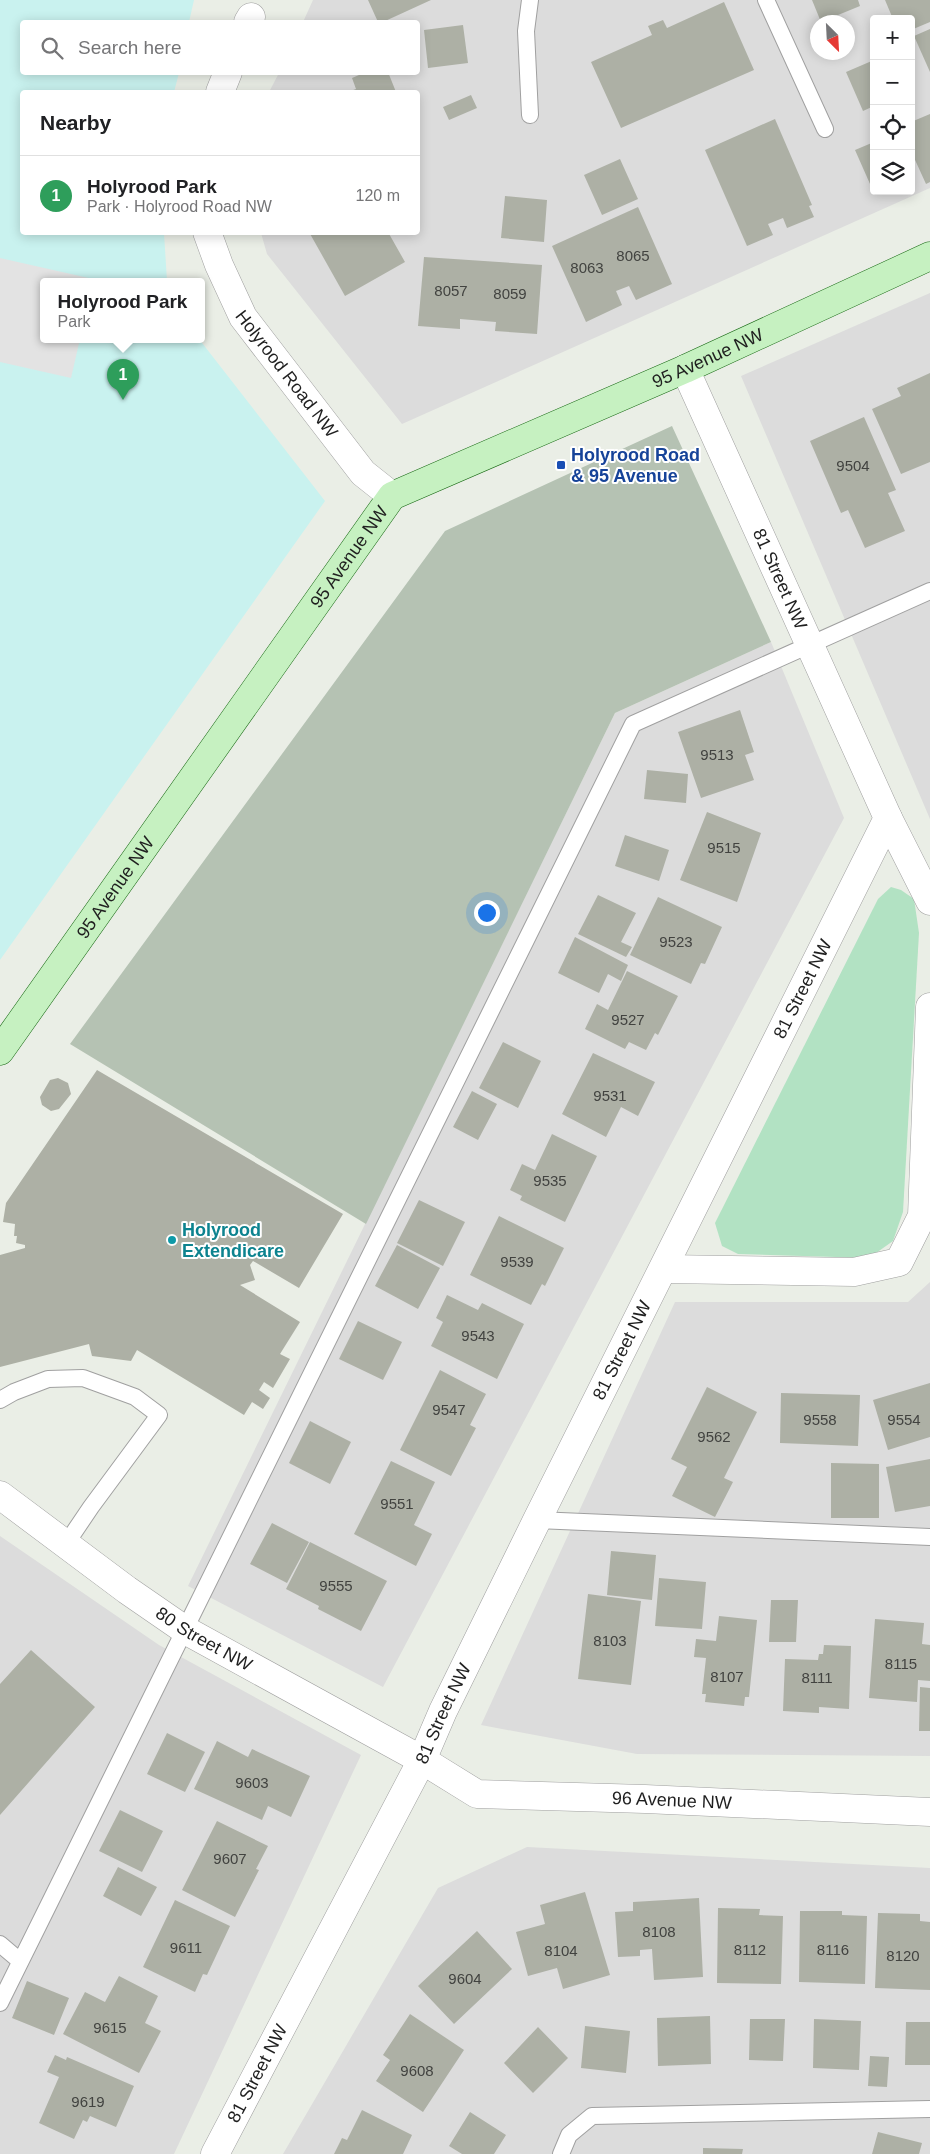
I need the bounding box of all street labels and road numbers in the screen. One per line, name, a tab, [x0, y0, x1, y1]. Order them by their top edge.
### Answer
street label: Holyrood Road NW	[231, 306, 342, 441]
street label: 95 Avenue NW	[649, 324, 766, 392]
street label: 95 Avenue NW	[306, 502, 392, 612]
street label: 81 Street NW	[749, 526, 811, 632]
street label: 95 Avenue NW	[73, 833, 158, 942]
street label: 81 Street NW	[769, 936, 836, 1042]
street label: 81 Street NW	[589, 1297, 655, 1403]
street label: 80 Street NW	[152, 1603, 256, 1675]
street label: 81 Street NW	[412, 1660, 475, 1767]
street label: 96 Avenue NW	[612, 1788, 732, 1813]
street label: 81 Street NW	[223, 2021, 291, 2126]

